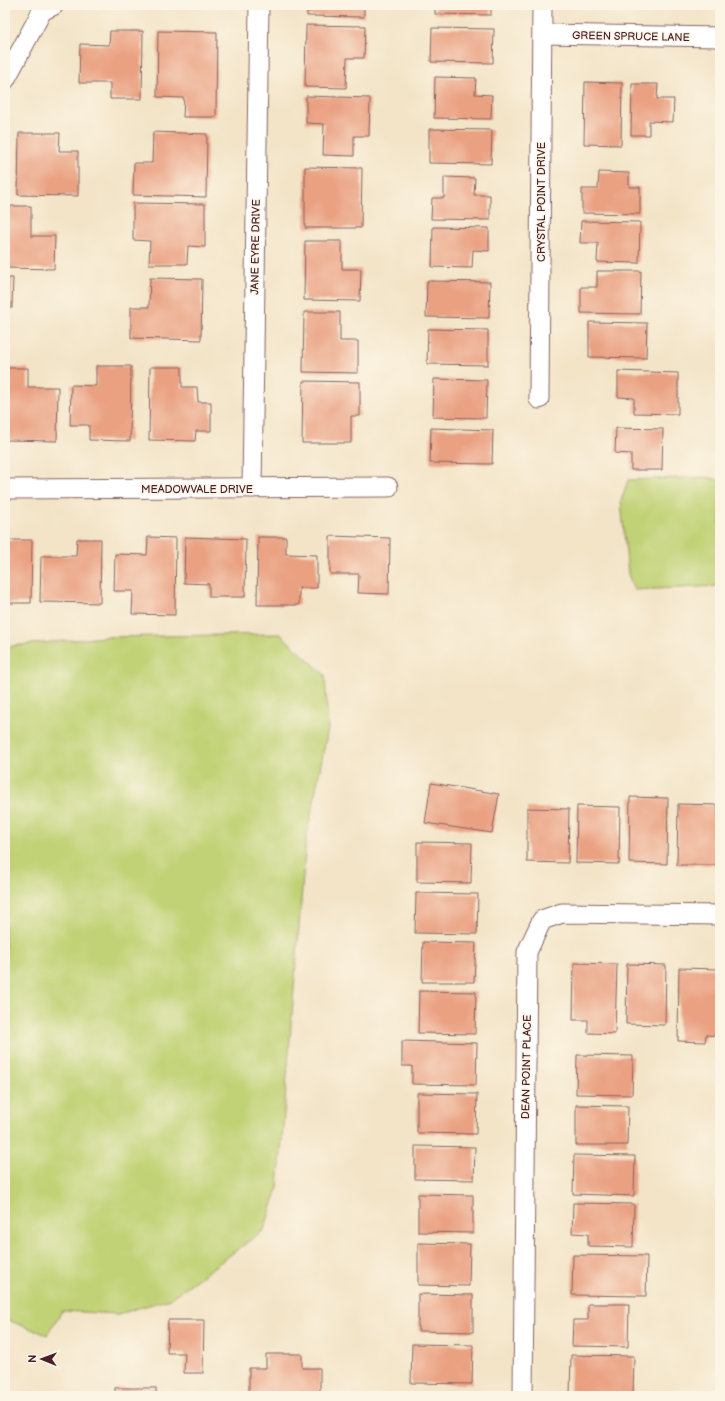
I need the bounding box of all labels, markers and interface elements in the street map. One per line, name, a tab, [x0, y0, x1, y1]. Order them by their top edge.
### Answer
street label: GREEN SPRUCE LANE	[572, 29, 690, 44]
street label: CRYSTAL POINT DRIVE	[535, 142, 548, 262]
street label: JANE EYRE DRIVE	[248, 199, 263, 295]
street label: MEADOWVALE DRIVE	[141, 483, 253, 496]
street label: DEAN POINT PLACE	[519, 1015, 534, 1119]
north arrow	[22, 1339, 62, 1379]
text: N	[26, 1355, 39, 1363]

